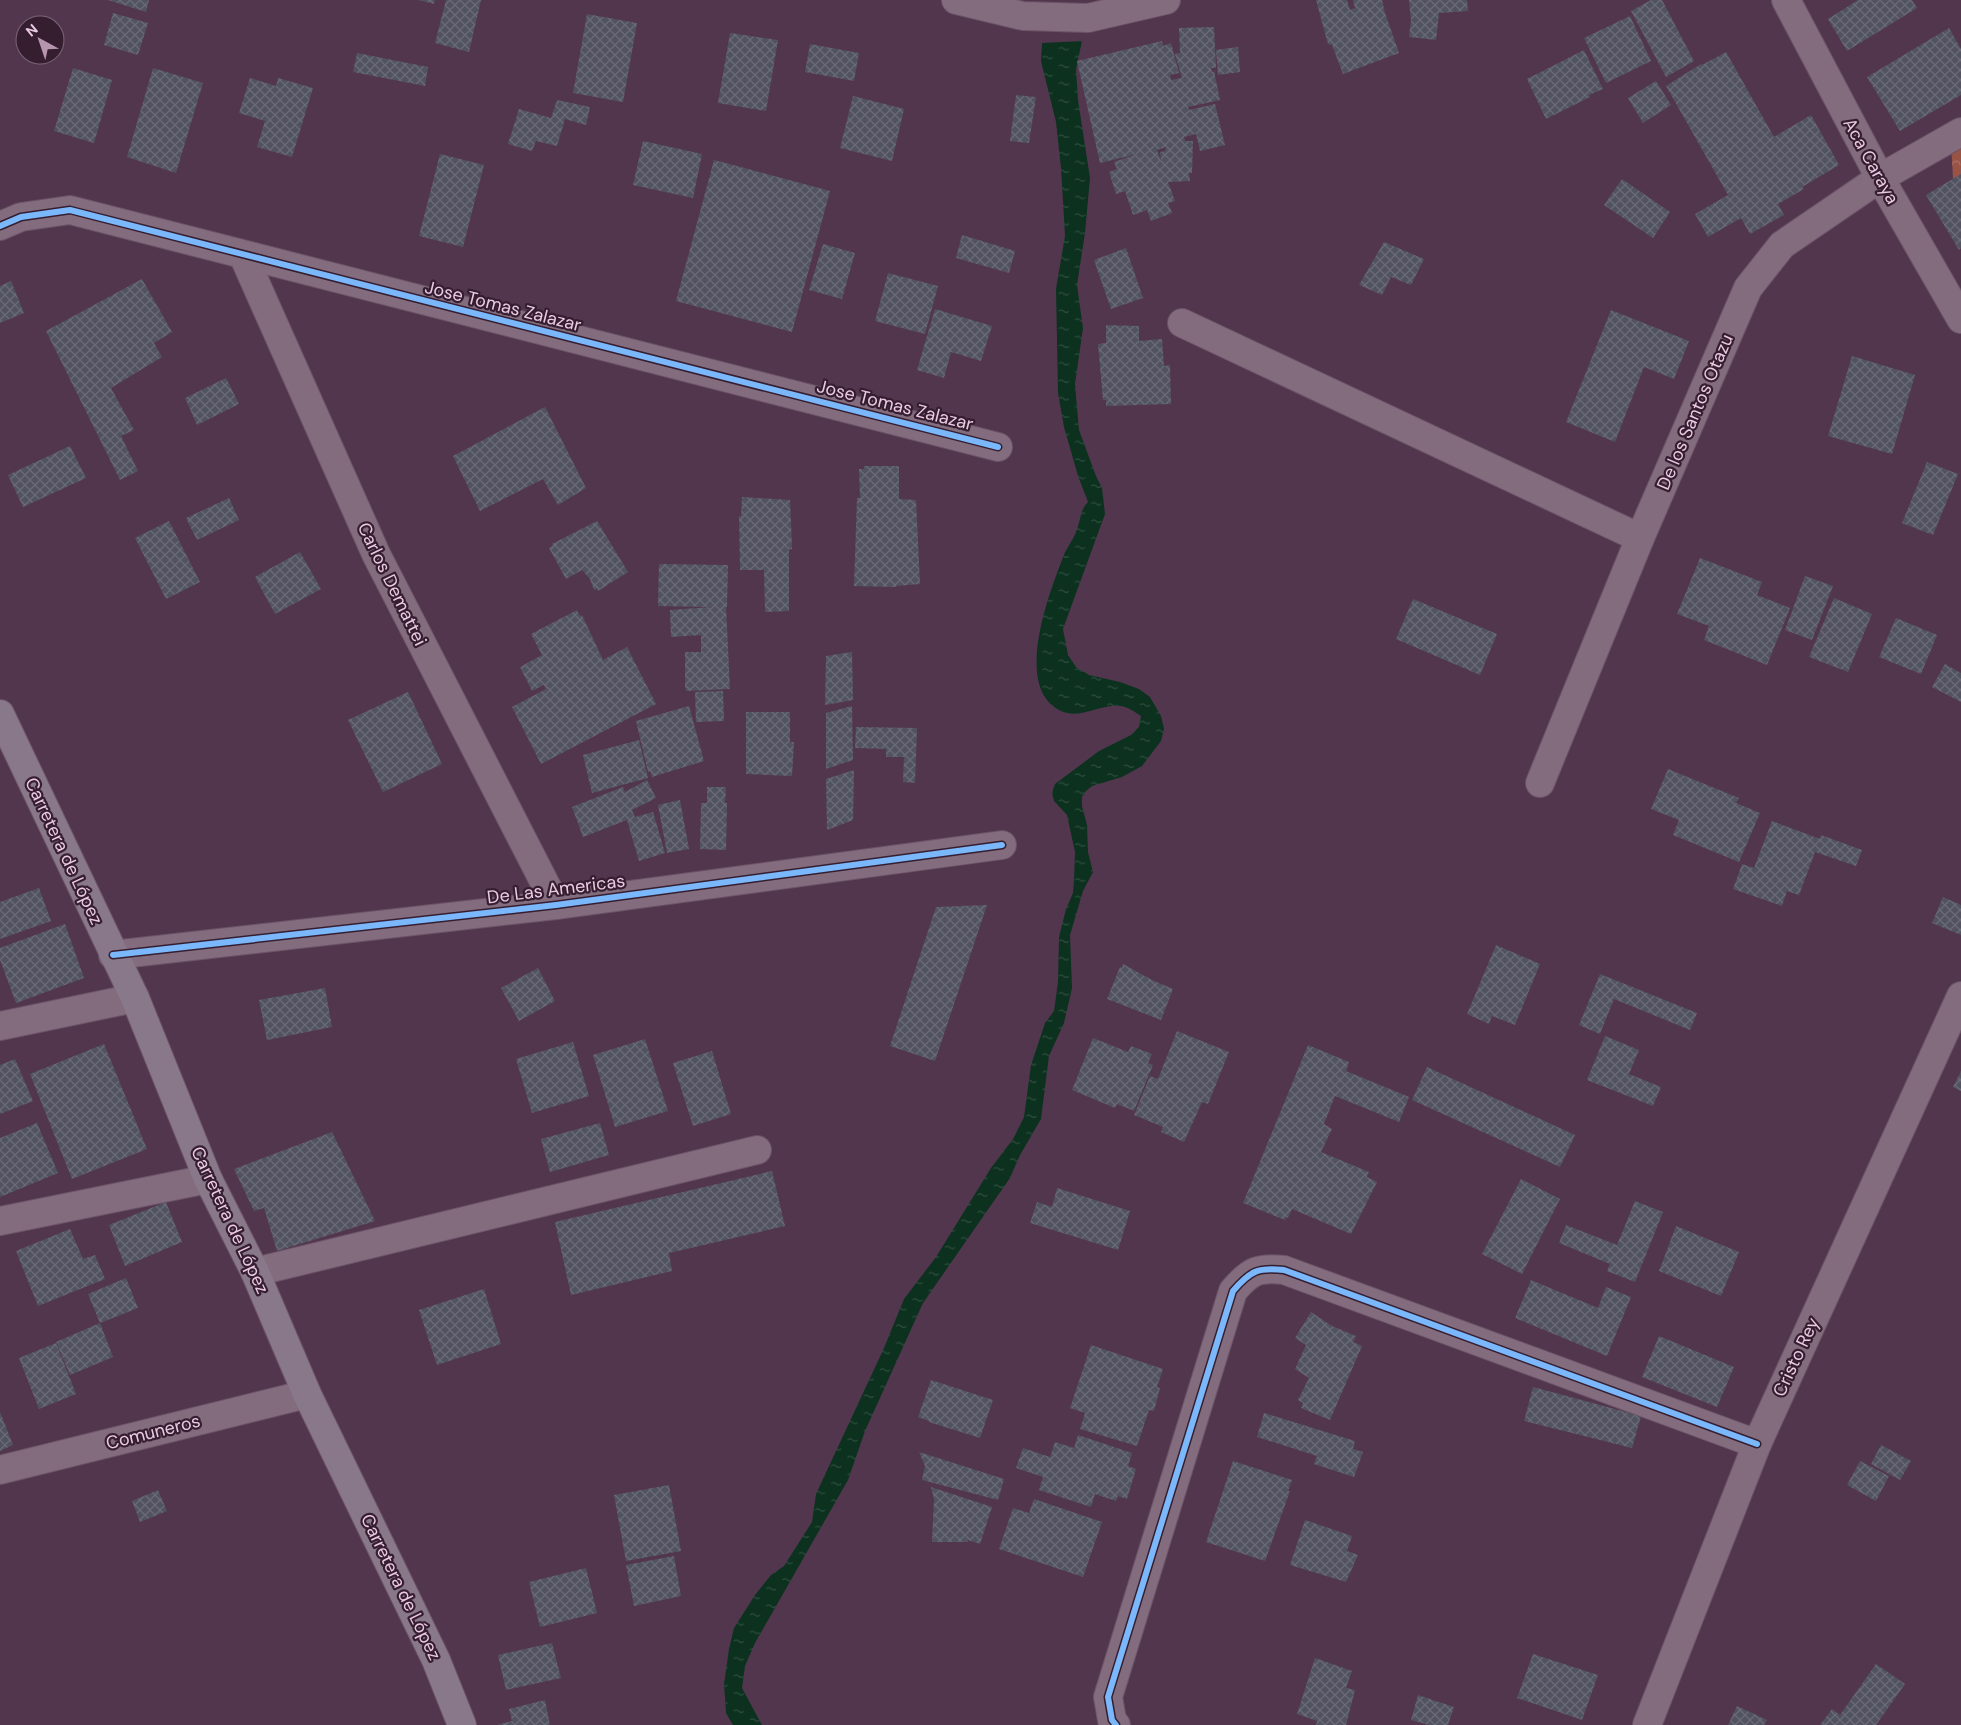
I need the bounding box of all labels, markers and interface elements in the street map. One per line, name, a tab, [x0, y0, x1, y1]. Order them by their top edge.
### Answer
north arrow	[15, 15, 65, 65]
text: N	[22, 20, 41, 40]
street label: Aca Caraya	[1838, 114, 1904, 208]
street label: Jose Tomas Zalazar	[422, 275, 584, 337]
street label: De los Santos Otazu	[1651, 330, 1739, 494]
street label: Jose Tomas Zalazar	[814, 374, 976, 436]
street label: Carlos Demattei	[352, 518, 432, 650]
street label: Carretera de López	[19, 774, 109, 928]
street label: De Las Americas	[486, 869, 626, 909]
street label: Carretera de López	[185, 1143, 275, 1297]
street label: Cristo Rey	[1767, 1313, 1825, 1401]
street label: Comuneros	[103, 1409, 203, 1455]
street label: Carretera de López	[355, 1510, 447, 1664]

